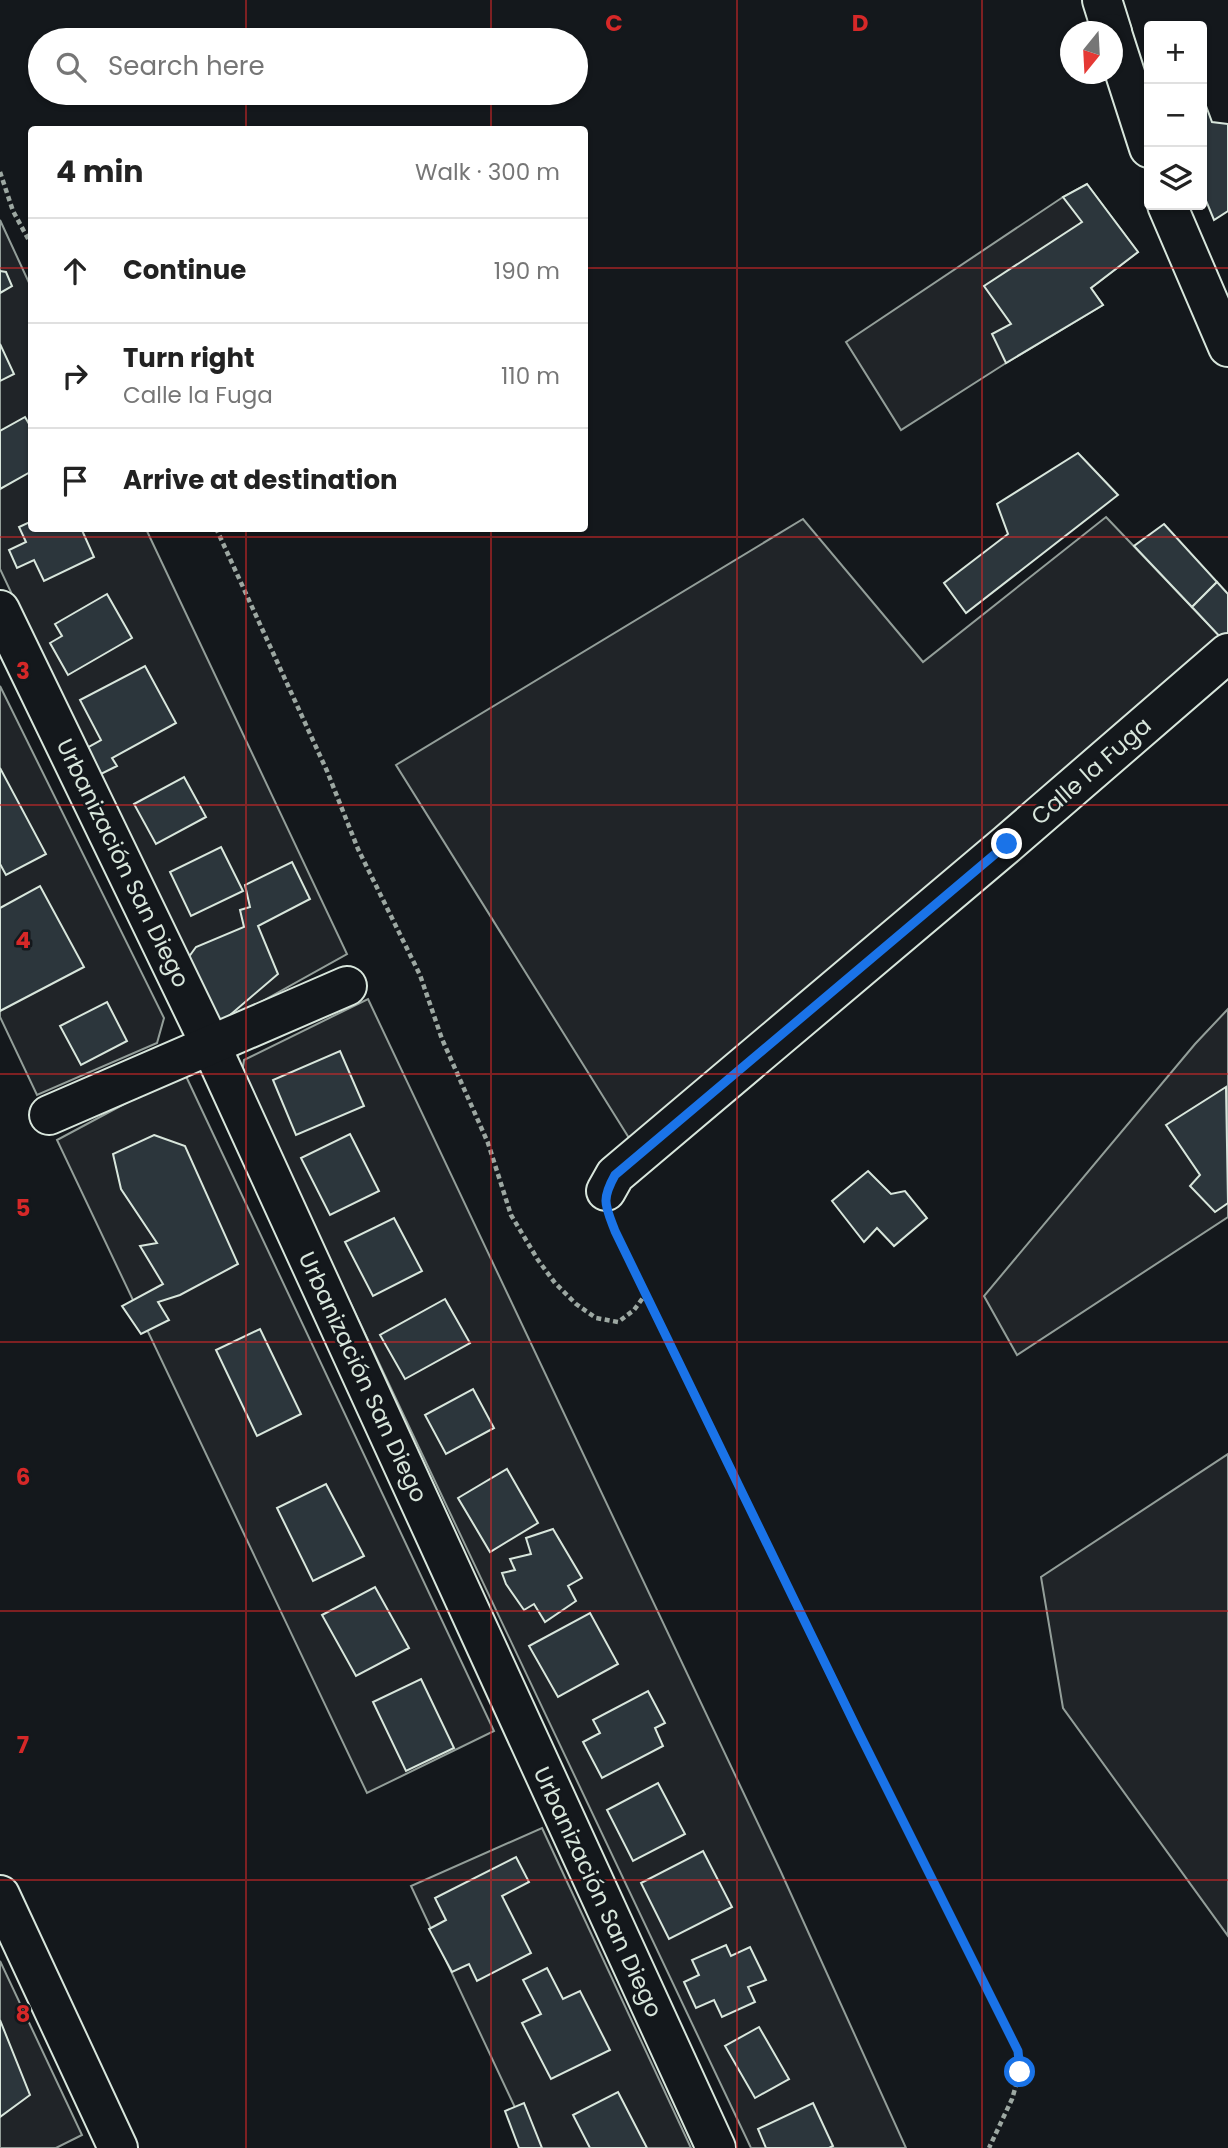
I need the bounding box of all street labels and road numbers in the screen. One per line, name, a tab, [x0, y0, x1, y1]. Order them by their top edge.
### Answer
street label: Calle la Fuga	[1024, 710, 1158, 832]
street label: Urbanización San Diego	[49, 733, 197, 993]
street label: Urbanización San Diego	[291, 1246, 435, 1508]
street label: Urbanización San Diego	[526, 1761, 670, 2023]

